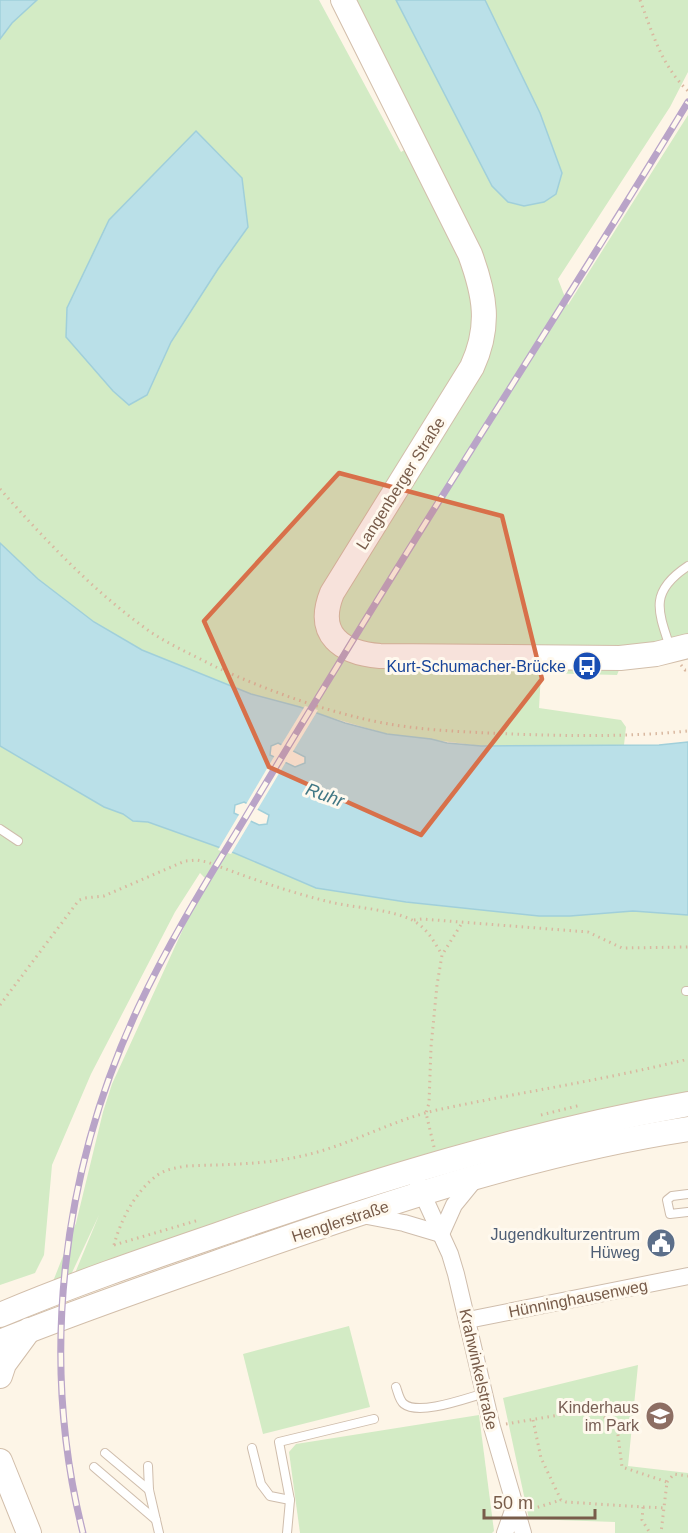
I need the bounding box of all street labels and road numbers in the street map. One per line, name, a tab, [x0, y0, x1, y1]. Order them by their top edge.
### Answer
street label: Langenberger Straße	[353, 414, 448, 552]
street label: Henglerstraße	[289, 1198, 391, 1245]
street label: Hünninghausenweg	[507, 1277, 649, 1320]
street label: Krahwinkelstraße	[456, 1307, 501, 1431]

